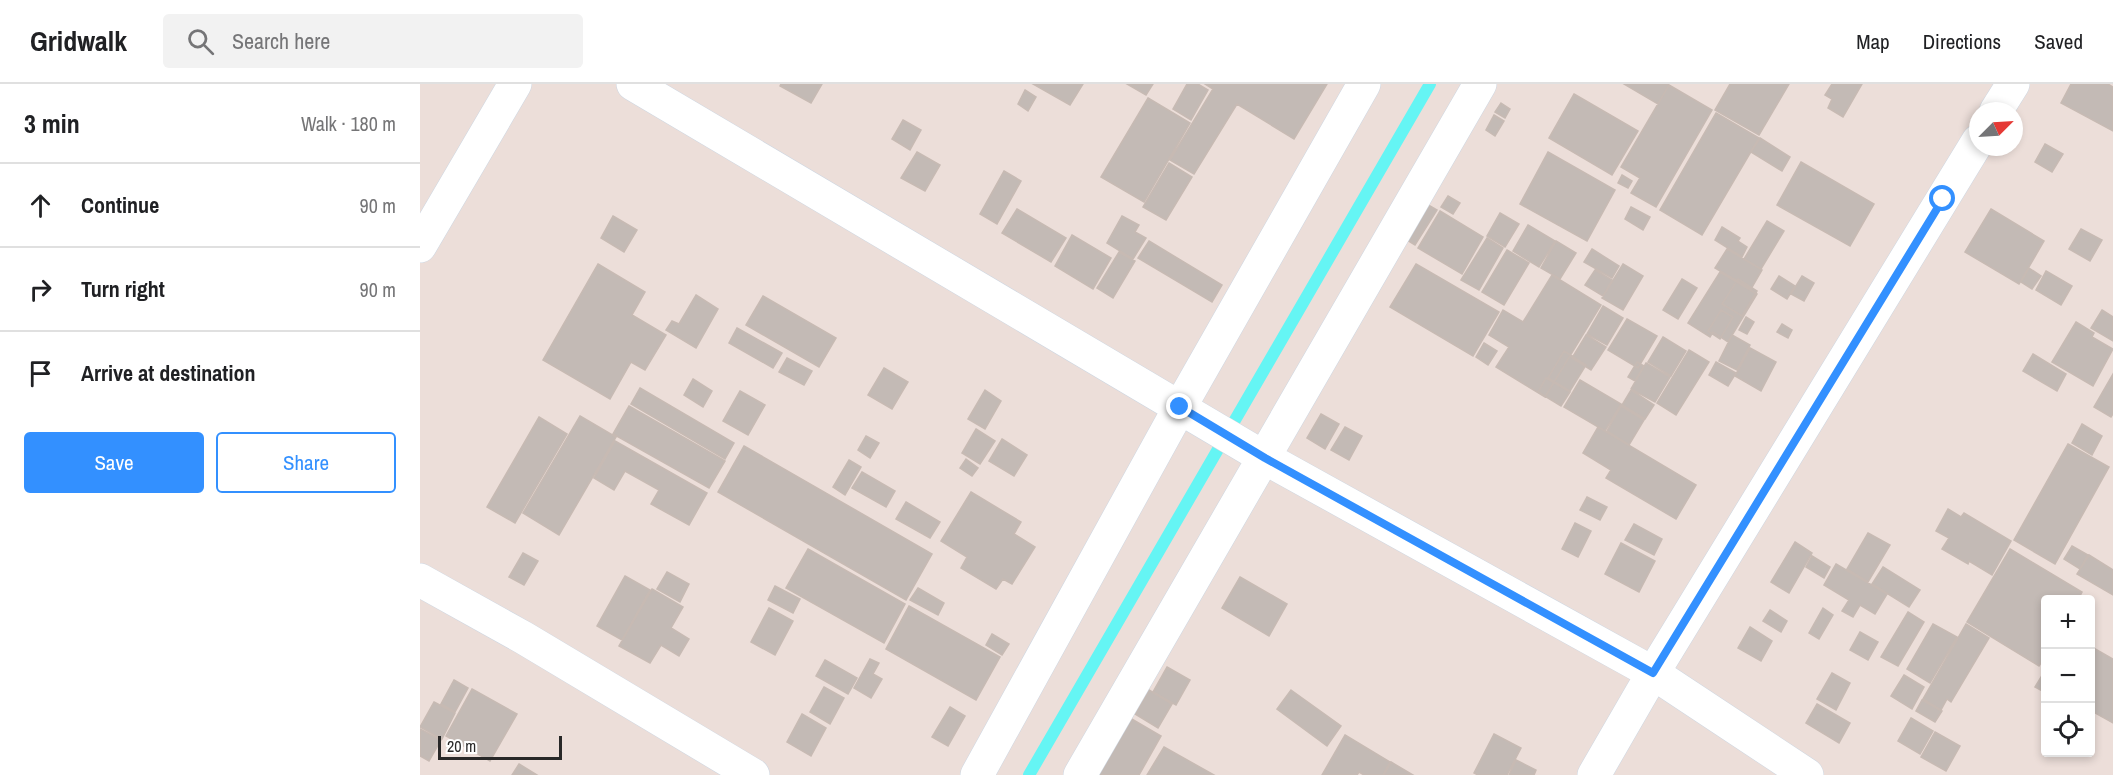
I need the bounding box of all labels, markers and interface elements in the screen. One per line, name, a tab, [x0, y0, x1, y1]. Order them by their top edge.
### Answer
search box	[163, 14, 583, 68]
text: Gridwalk	[30, 22, 127, 60]
icon: search	[184, 25, 217, 58]
text: Search here	[232, 26, 330, 56]
text: Map	[1856, 27, 1890, 56]
text: Directions	[1923, 27, 2001, 56]
text: Saved	[2034, 27, 2083, 56]
north arrow	[1969, 102, 2023, 156]
text: 3 min	[24, 106, 80, 141]
text: Walk · 180 m	[301, 110, 396, 137]
route start	[1929, 185, 1955, 211]
icon: ahead	[24, 189, 57, 222]
text: Continue	[81, 190, 159, 220]
text: 90 m	[360, 192, 396, 219]
icon: right	[24, 273, 57, 306]
text: Turn right	[81, 274, 165, 304]
text: 90 m	[360, 276, 396, 303]
icon: arrive	[24, 357, 57, 390]
text: Arrive at destination	[81, 358, 255, 388]
route end	[1166, 393, 1192, 419]
button: Save	[24, 432, 204, 493]
button: Share	[216, 432, 396, 493]
map controls	[2041, 595, 2095, 757]
button: +	[2041, 595, 2095, 649]
button: −	[2041, 649, 2095, 703]
button: locate	[2041, 703, 2095, 757]
scale bar	[438, 733, 562, 760]
text: 20 m	[447, 735, 476, 757]

